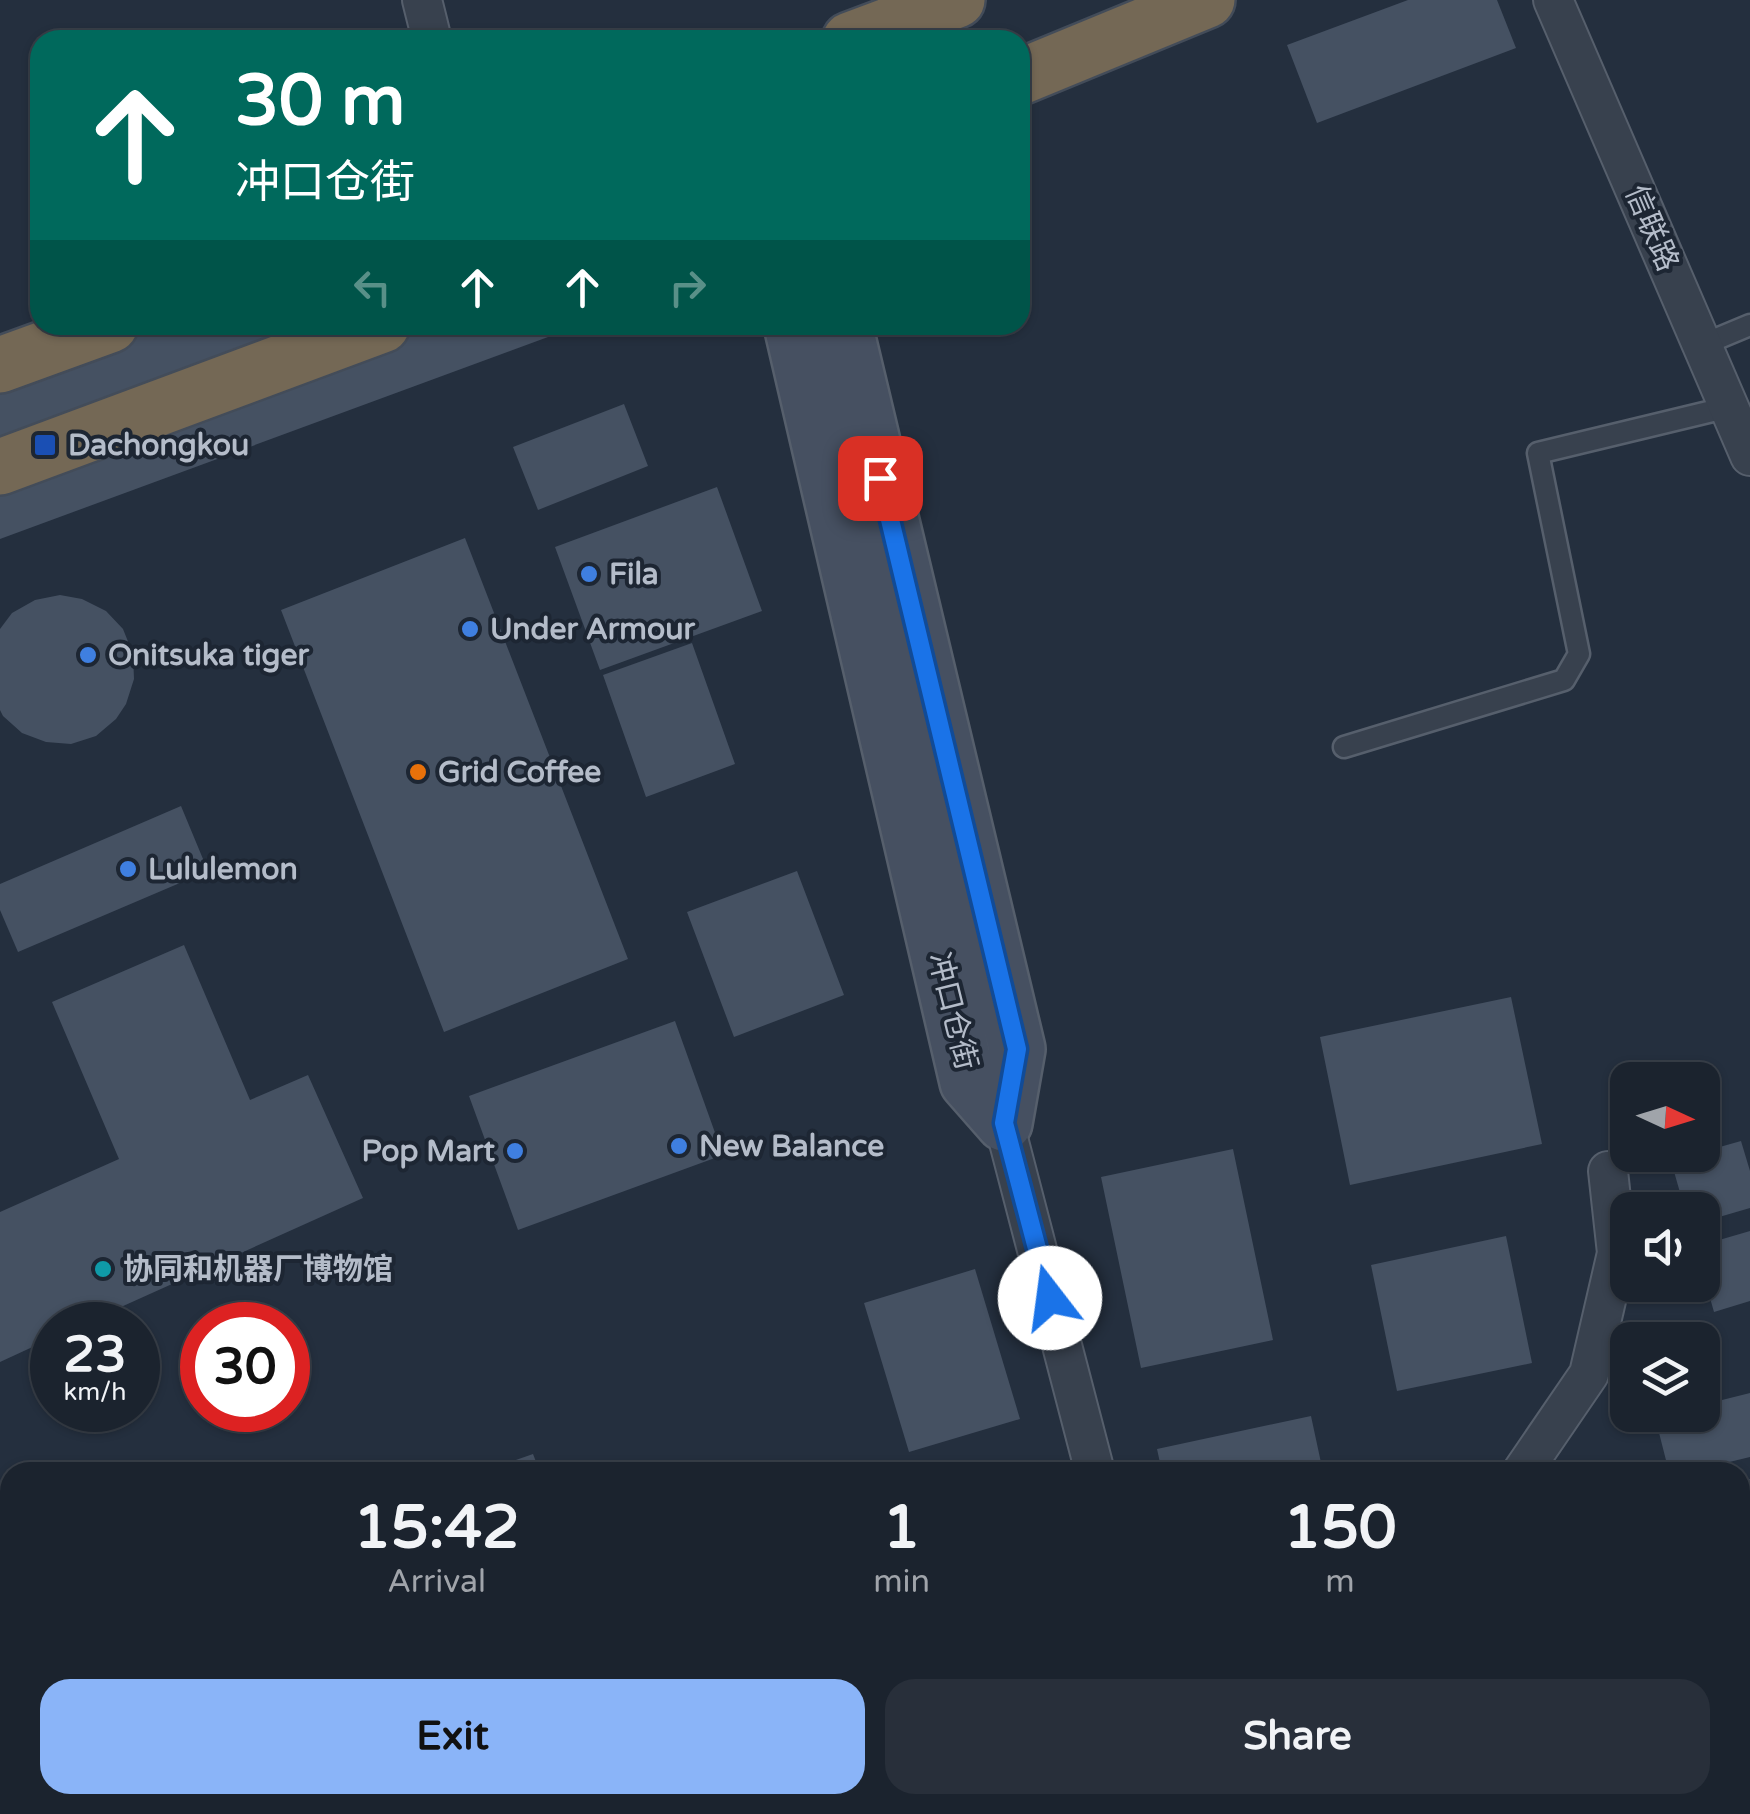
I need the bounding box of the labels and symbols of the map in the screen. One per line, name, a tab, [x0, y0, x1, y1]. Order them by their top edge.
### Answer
street label: 信联路	[1617, 180, 1686, 277]
place label: Dachongkou	[68, 427, 249, 464]
marker: Dachongkou	[32, 432, 58, 458]
pin	[838, 436, 923, 521]
place label: Fila	[609, 556, 659, 593]
marker: Fila	[578, 563, 600, 585]
place label: Under Armour	[490, 611, 695, 648]
marker: Under Armour	[459, 618, 481, 640]
place label: Onitsuka tiger	[108, 637, 310, 674]
marker: Onitsuka tiger	[77, 644, 99, 666]
place label: Grid Coffee	[438, 754, 601, 791]
marker: Grid Coffee	[407, 761, 429, 783]
place label: Lululemon	[148, 851, 298, 888]
marker: Lululemon	[117, 858, 139, 880]
street label: 冲口仓街	[920, 948, 985, 1074]
north arrow	[1610, 1062, 1720, 1172]
place label: New Balance	[699, 1128, 884, 1165]
place label: Pop Mart	[362, 1133, 496, 1170]
marker: New Balance	[668, 1135, 690, 1157]
marker: Pop Mart	[504, 1140, 526, 1162]
position arrow	[998, 1246, 1102, 1350]
place label: 协同和机器厂博物馆	[123, 1251, 393, 1288]
marker: 协同和机器厂博物馆	[92, 1258, 114, 1280]
speed limit sign: 30	[180, 1302, 310, 1432]

